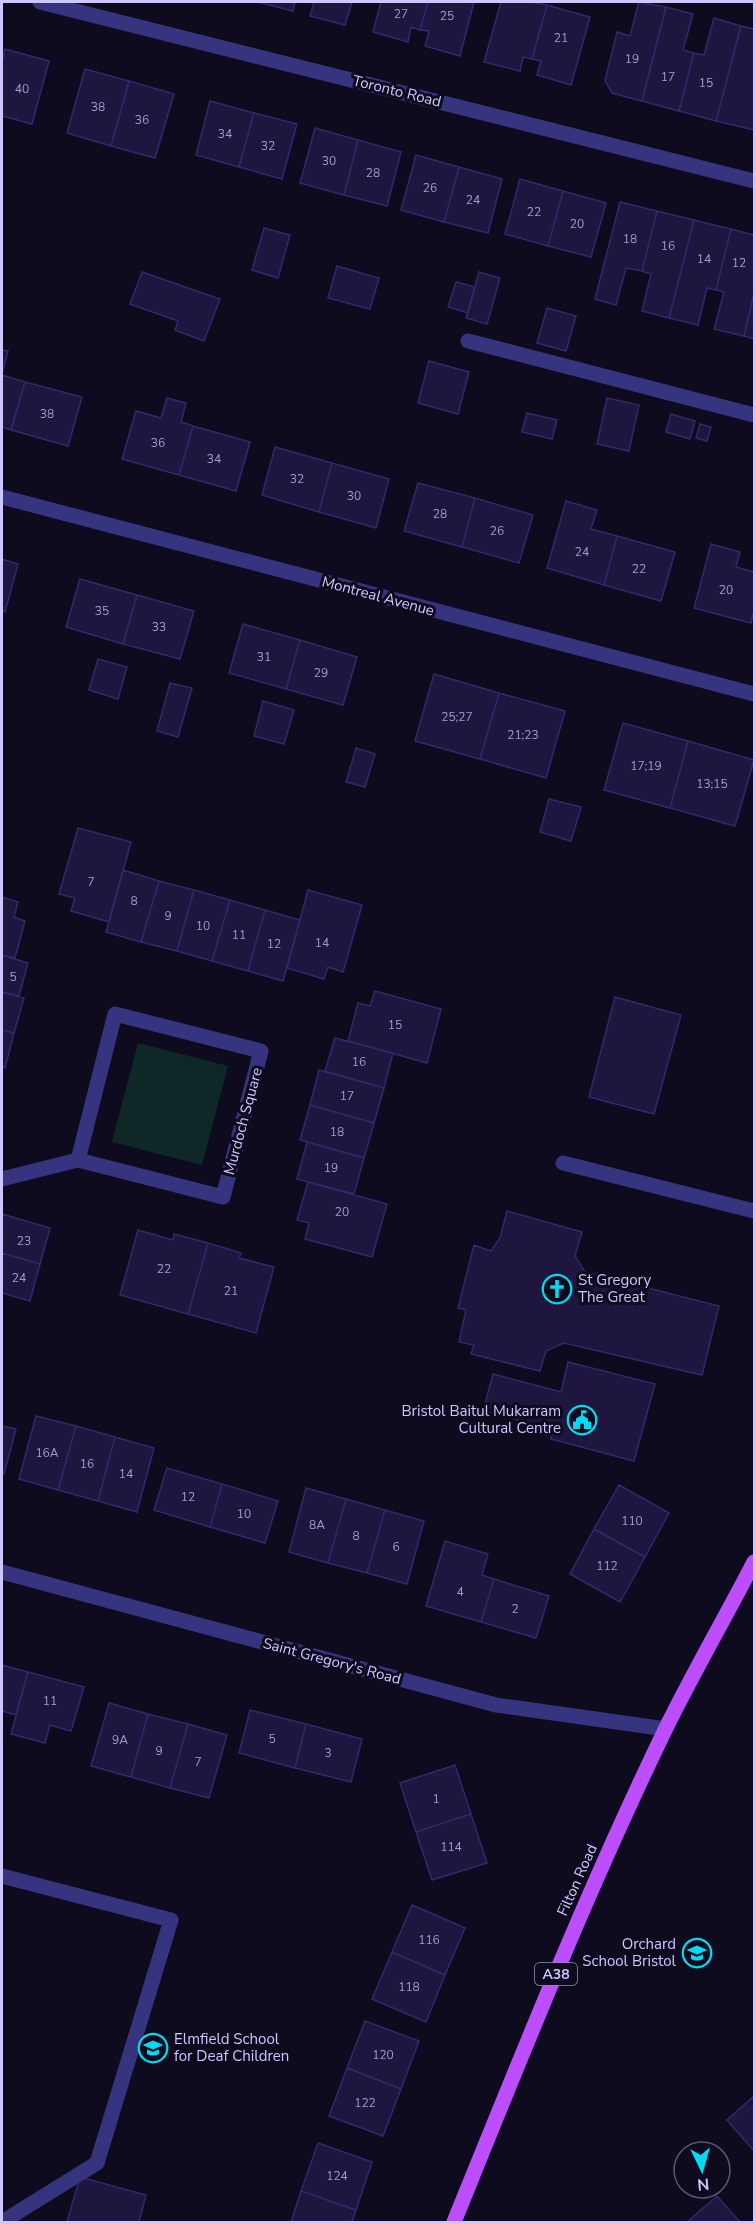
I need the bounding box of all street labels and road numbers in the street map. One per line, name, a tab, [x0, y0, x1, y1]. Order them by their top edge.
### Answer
street label: Toronto Road	[351, 70, 443, 112]
street label: Montreal Avenue	[320, 571, 436, 621]
street label: Murdoch Square	[219, 1065, 267, 1177]
street label: Saint Gregory's Road	[261, 1633, 403, 1689]
street label: Filton Road	[552, 1841, 602, 1919]
road number: A38	[535, 1963, 577, 1985]

